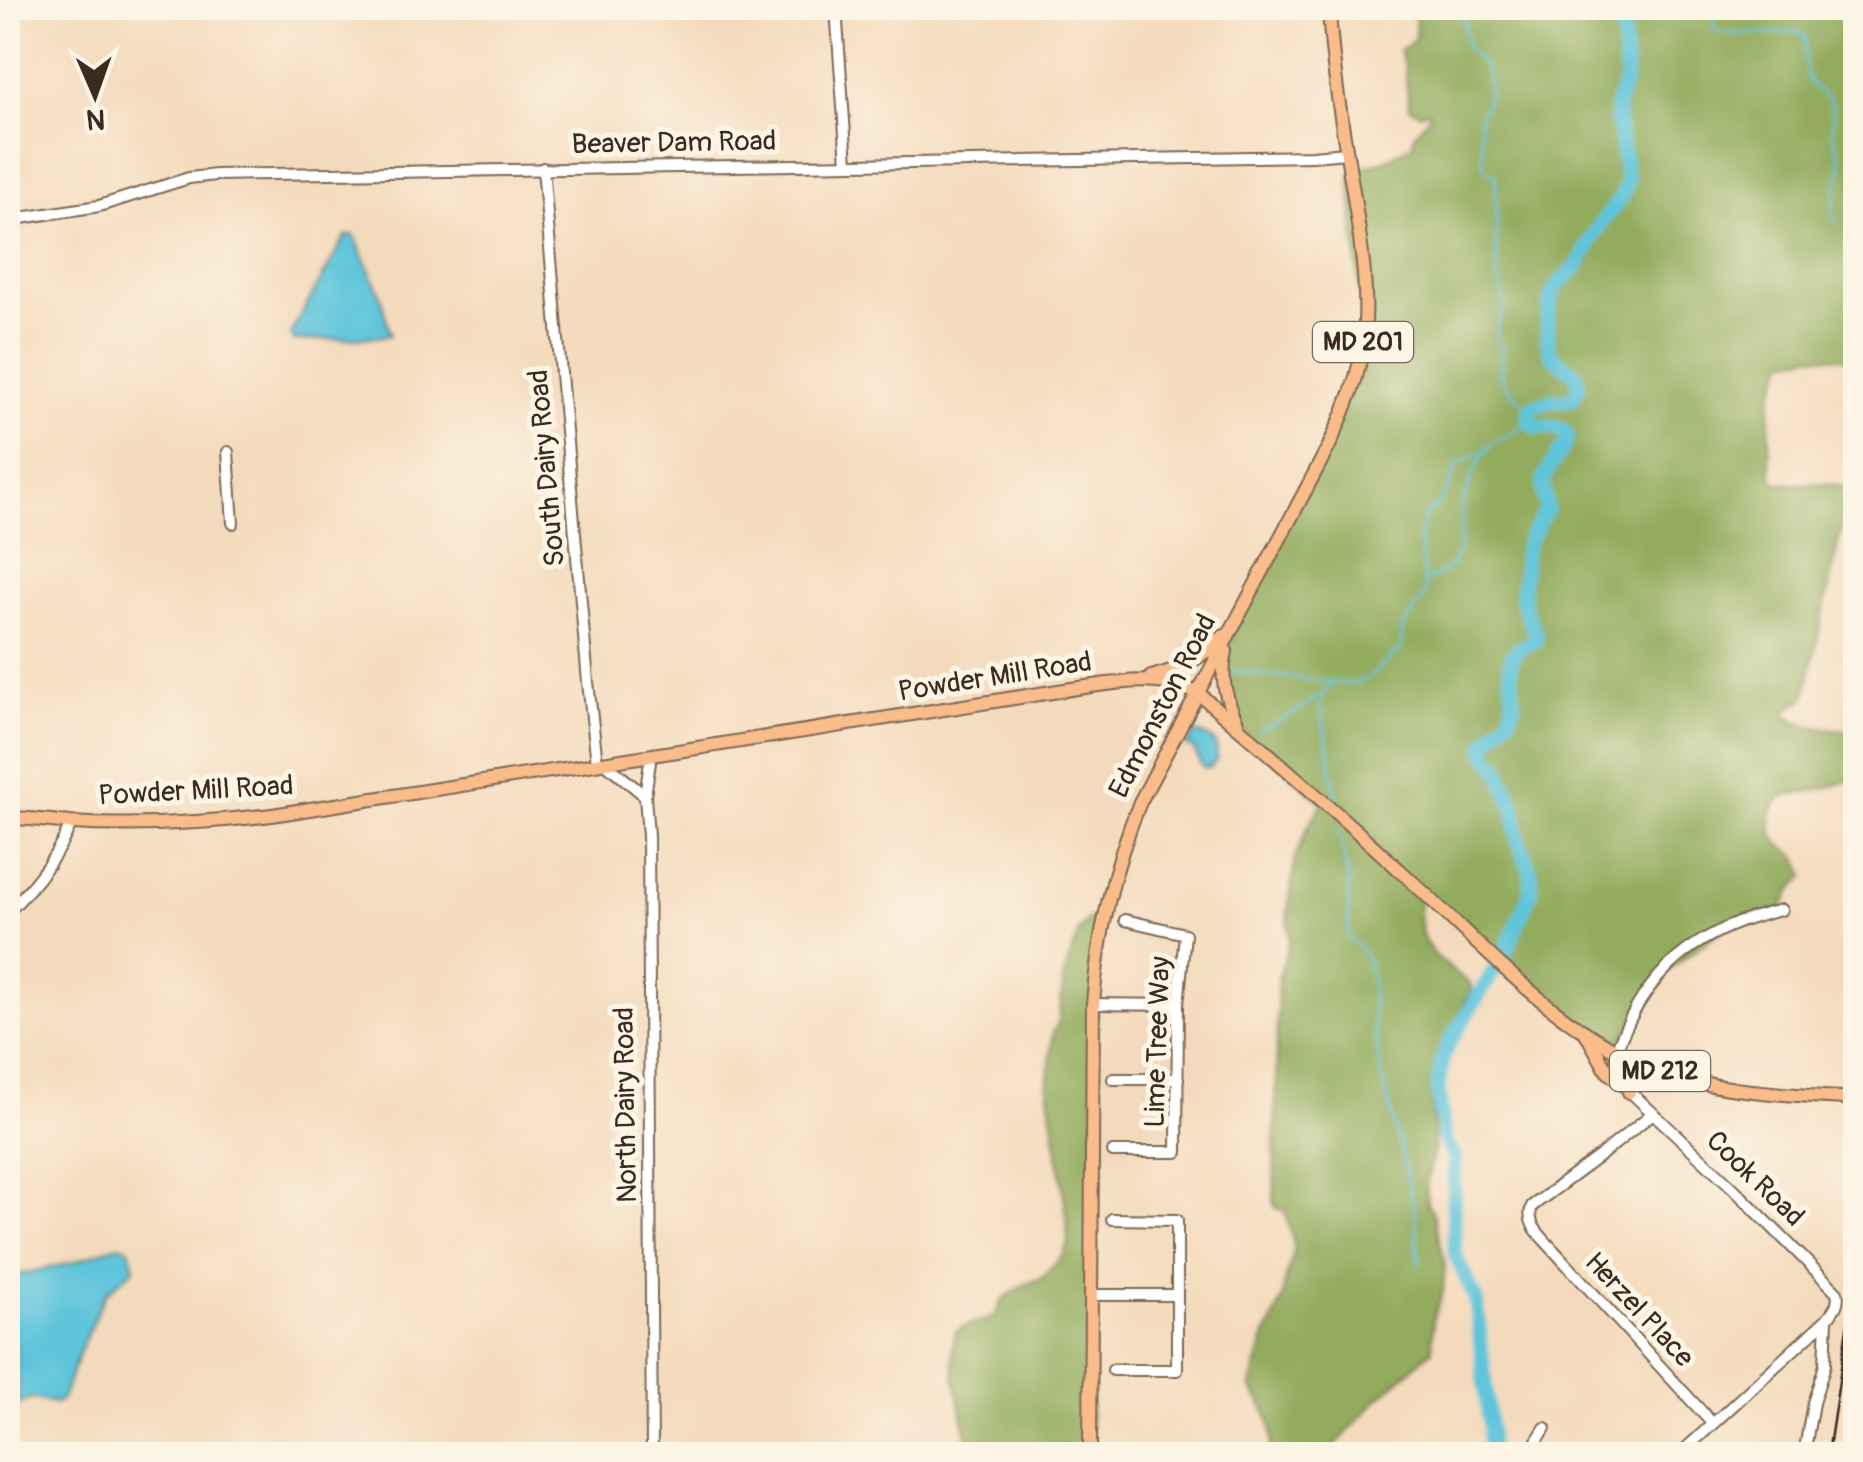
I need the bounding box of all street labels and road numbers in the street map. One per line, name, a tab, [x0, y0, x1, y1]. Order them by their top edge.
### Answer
street label: Beaver Dam Road	[571, 124, 777, 162]
road number: MD 201	[1313, 322, 1413, 362]
street label: South Dairy Road	[521, 368, 573, 568]
street label: Edmonston Road	[1102, 608, 1224, 804]
street label: Powder Mill Road	[896, 644, 1094, 710]
street label: Powder Mill Road	[97, 768, 295, 814]
street label: Lime Tree Way	[1138, 956, 1178, 1128]
street label: North Dairy Road	[607, 1007, 645, 1203]
road number: MD 212	[1610, 1051, 1710, 1091]
street label: Cook Road	[1699, 1124, 1811, 1234]
street label: Herzel Place	[1577, 1245, 1701, 1375]

